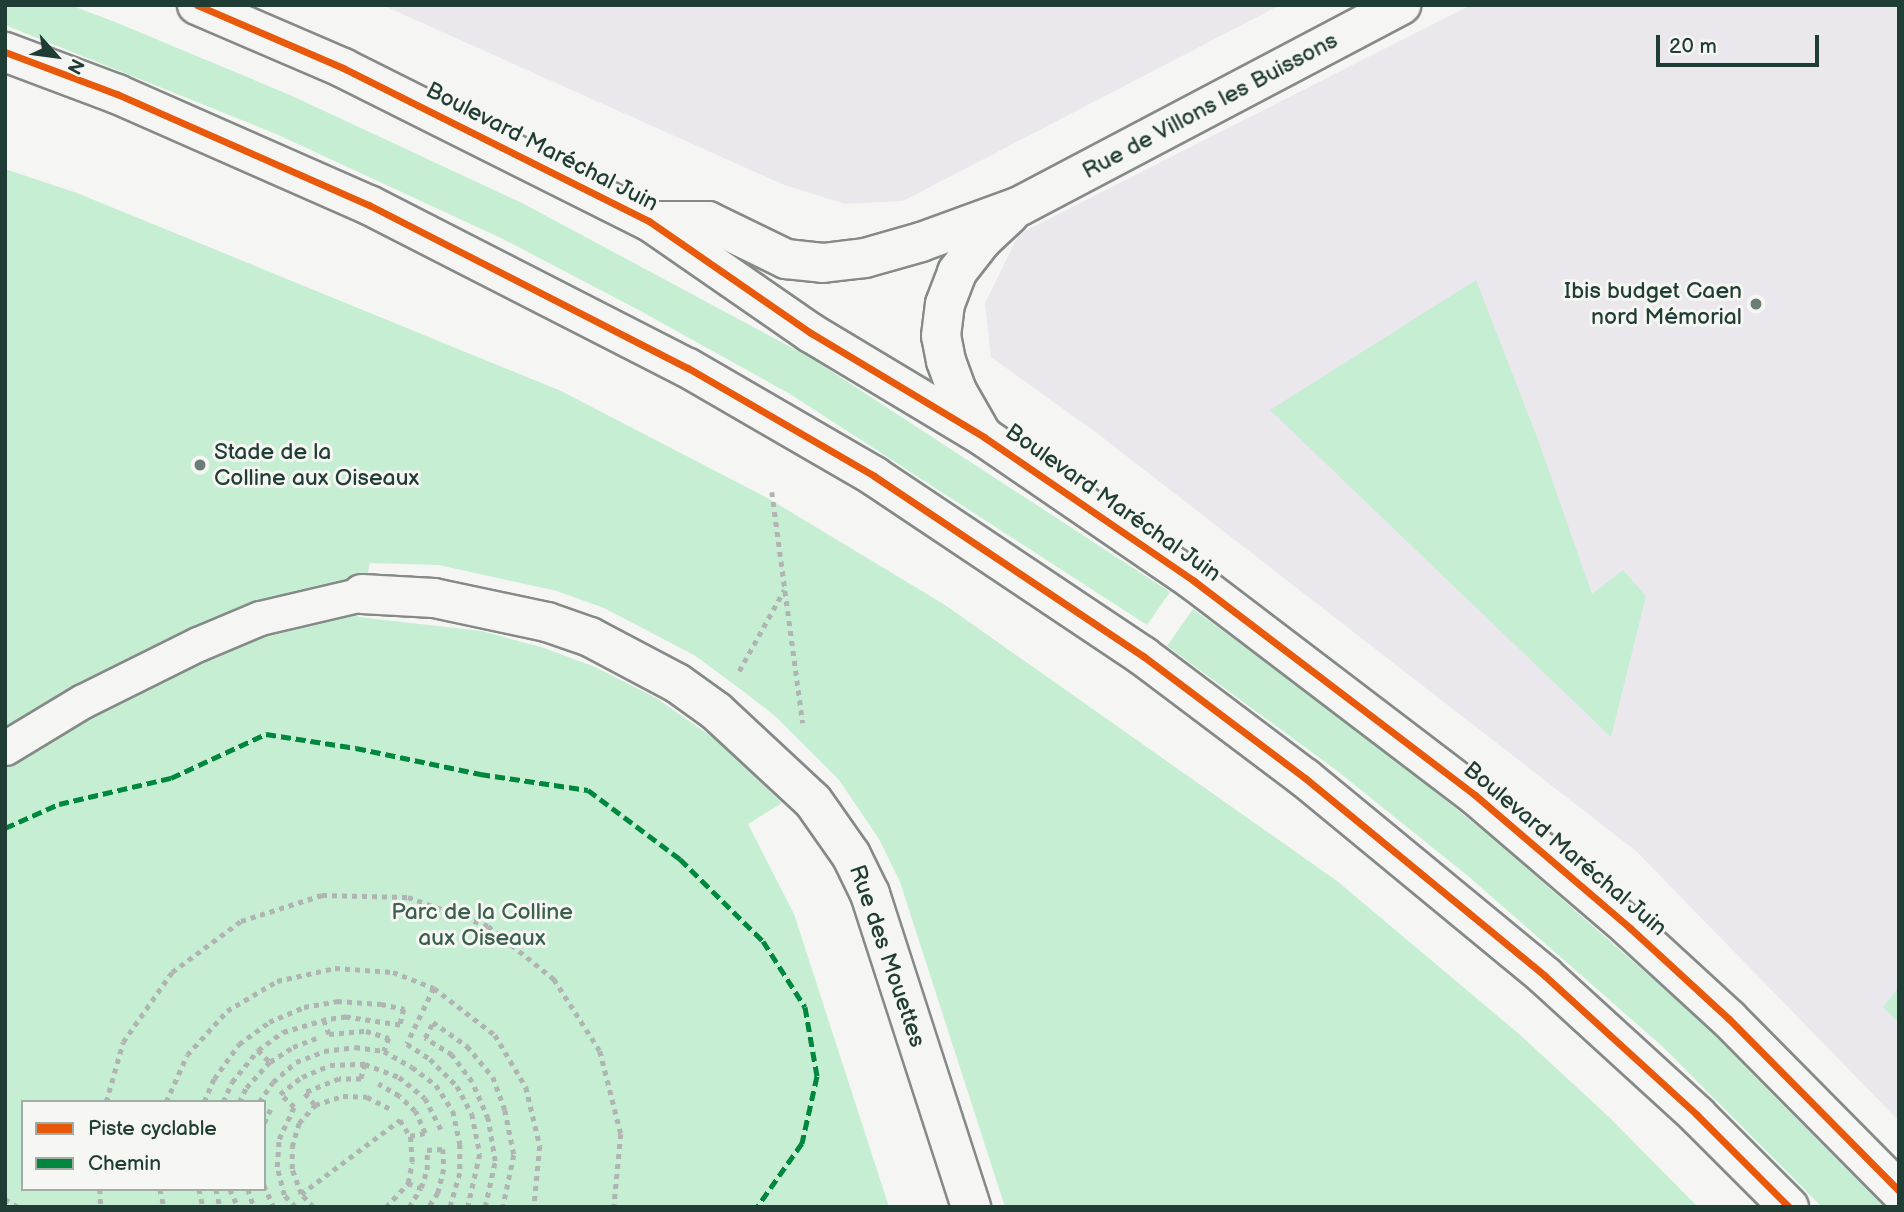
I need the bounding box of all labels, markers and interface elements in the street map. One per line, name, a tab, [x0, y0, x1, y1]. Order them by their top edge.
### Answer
north arrow	[21, 21, 91, 91]
scale bar	[1659, 21, 1822, 65]
street label: Rue de Villons les Buissons	[1077, 27, 1343, 185]
text: 20 m	[1669, 34, 1717, 59]
text: N	[61, 54, 88, 78]
street label: Boulevard Maréchal Juin	[421, 76, 663, 218]
place label: Ibis budget Caen nord Mémorial	[1564, 277, 1742, 331]
marker: Ibis budget Caen nord Mémorial	[1748, 296, 1764, 312]
street label: Boulevard Maréchal Juin	[999, 418, 1227, 588]
place label: Stade de la Colline aux Oiseaux	[214, 438, 419, 492]
marker: Stade de la Colline aux Oiseaux	[192, 457, 208, 473]
street label: Boulevard Maréchal Juin	[1457, 756, 1673, 942]
street label: Rue des Mouettes	[843, 861, 931, 1051]
park label: Parc de la Colline aux Oiseaux	[391, 898, 573, 952]
legend	[21, 1100, 266, 1191]
text: Piste cyclable	[88, 1116, 217, 1141]
text: Chemin	[88, 1151, 161, 1176]

